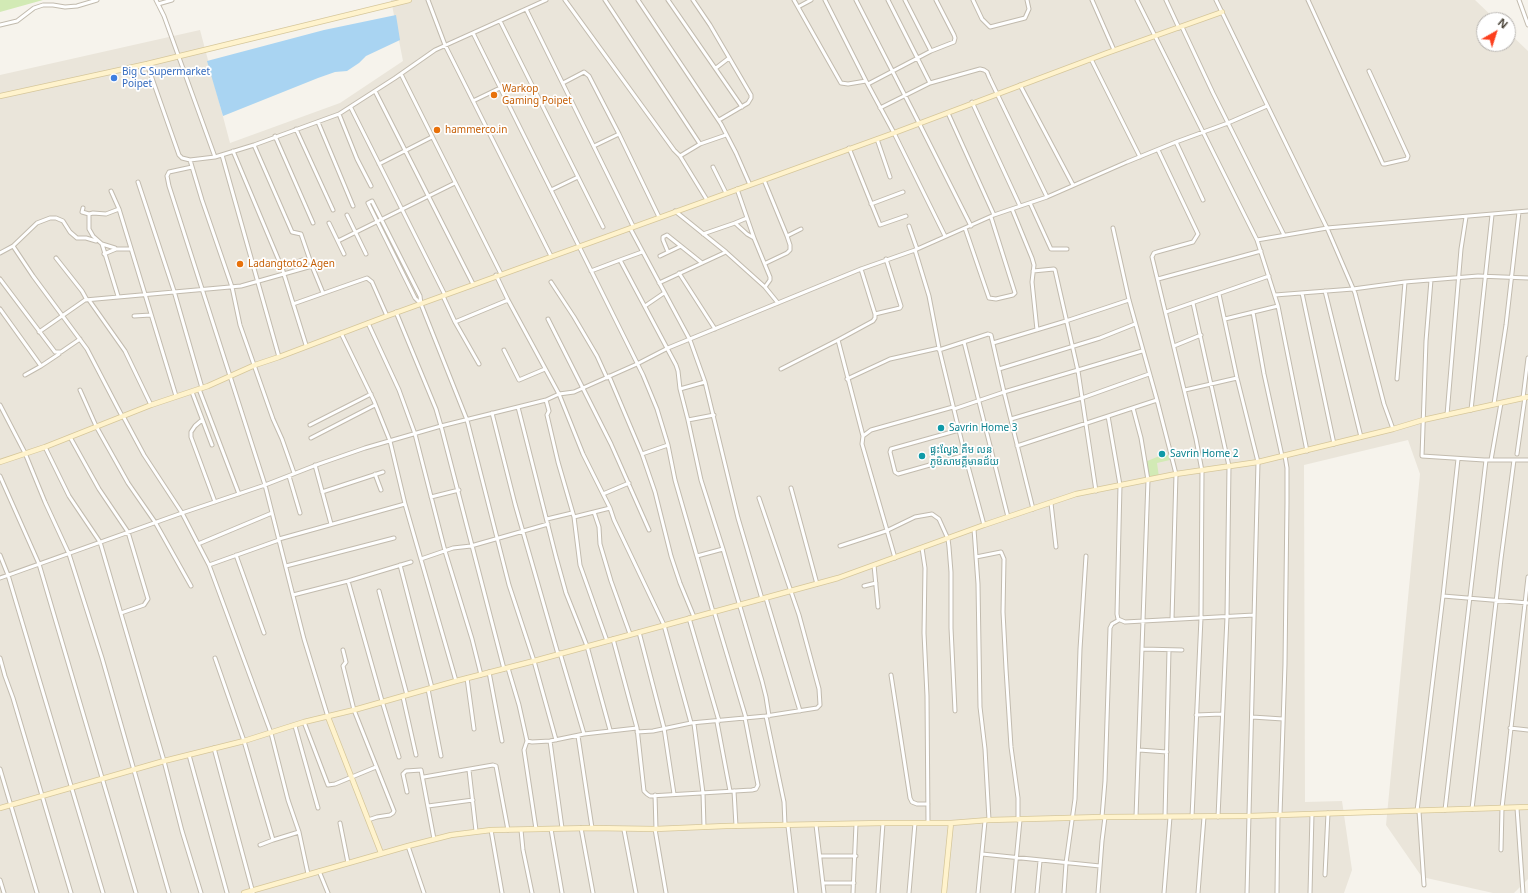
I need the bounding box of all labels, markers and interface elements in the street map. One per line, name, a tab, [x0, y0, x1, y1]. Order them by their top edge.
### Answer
north arrow	[1476, 12, 1516, 52]
text: N	[1495, 14, 1511, 32]
place label: Big C Supermarket Poipet	[122, 66, 210, 90]
marker: Big C Supermarket Poipet	[109, 73, 119, 83]
place label: Warkop Gaming Poipet	[502, 83, 572, 106]
marker: Warkop Gaming Poipet	[489, 90, 499, 100]
place label: hammerco.in	[445, 124, 507, 136]
marker: hammerco.in	[432, 125, 442, 135]
place label: Ladangtoto2 Agen	[248, 258, 335, 270]
marker: Ladangtoto2 Agen	[235, 259, 245, 269]
place label: Savrin Home 3	[949, 422, 1017, 434]
marker: Savrin Home 3	[936, 423, 946, 433]
place label: ផ្ទះល្វែង គឹម លន ភូមិសាមគ្គីមានជ័យ	[930, 444, 999, 468]
place label: Savrin Home 2	[1170, 448, 1238, 460]
marker: Savrin Home 2	[1157, 449, 1167, 459]
marker: ផ្ទះល្វែង គឹម លន ភូមិសាមគ្គីមានជ័យ	[917, 451, 927, 461]

